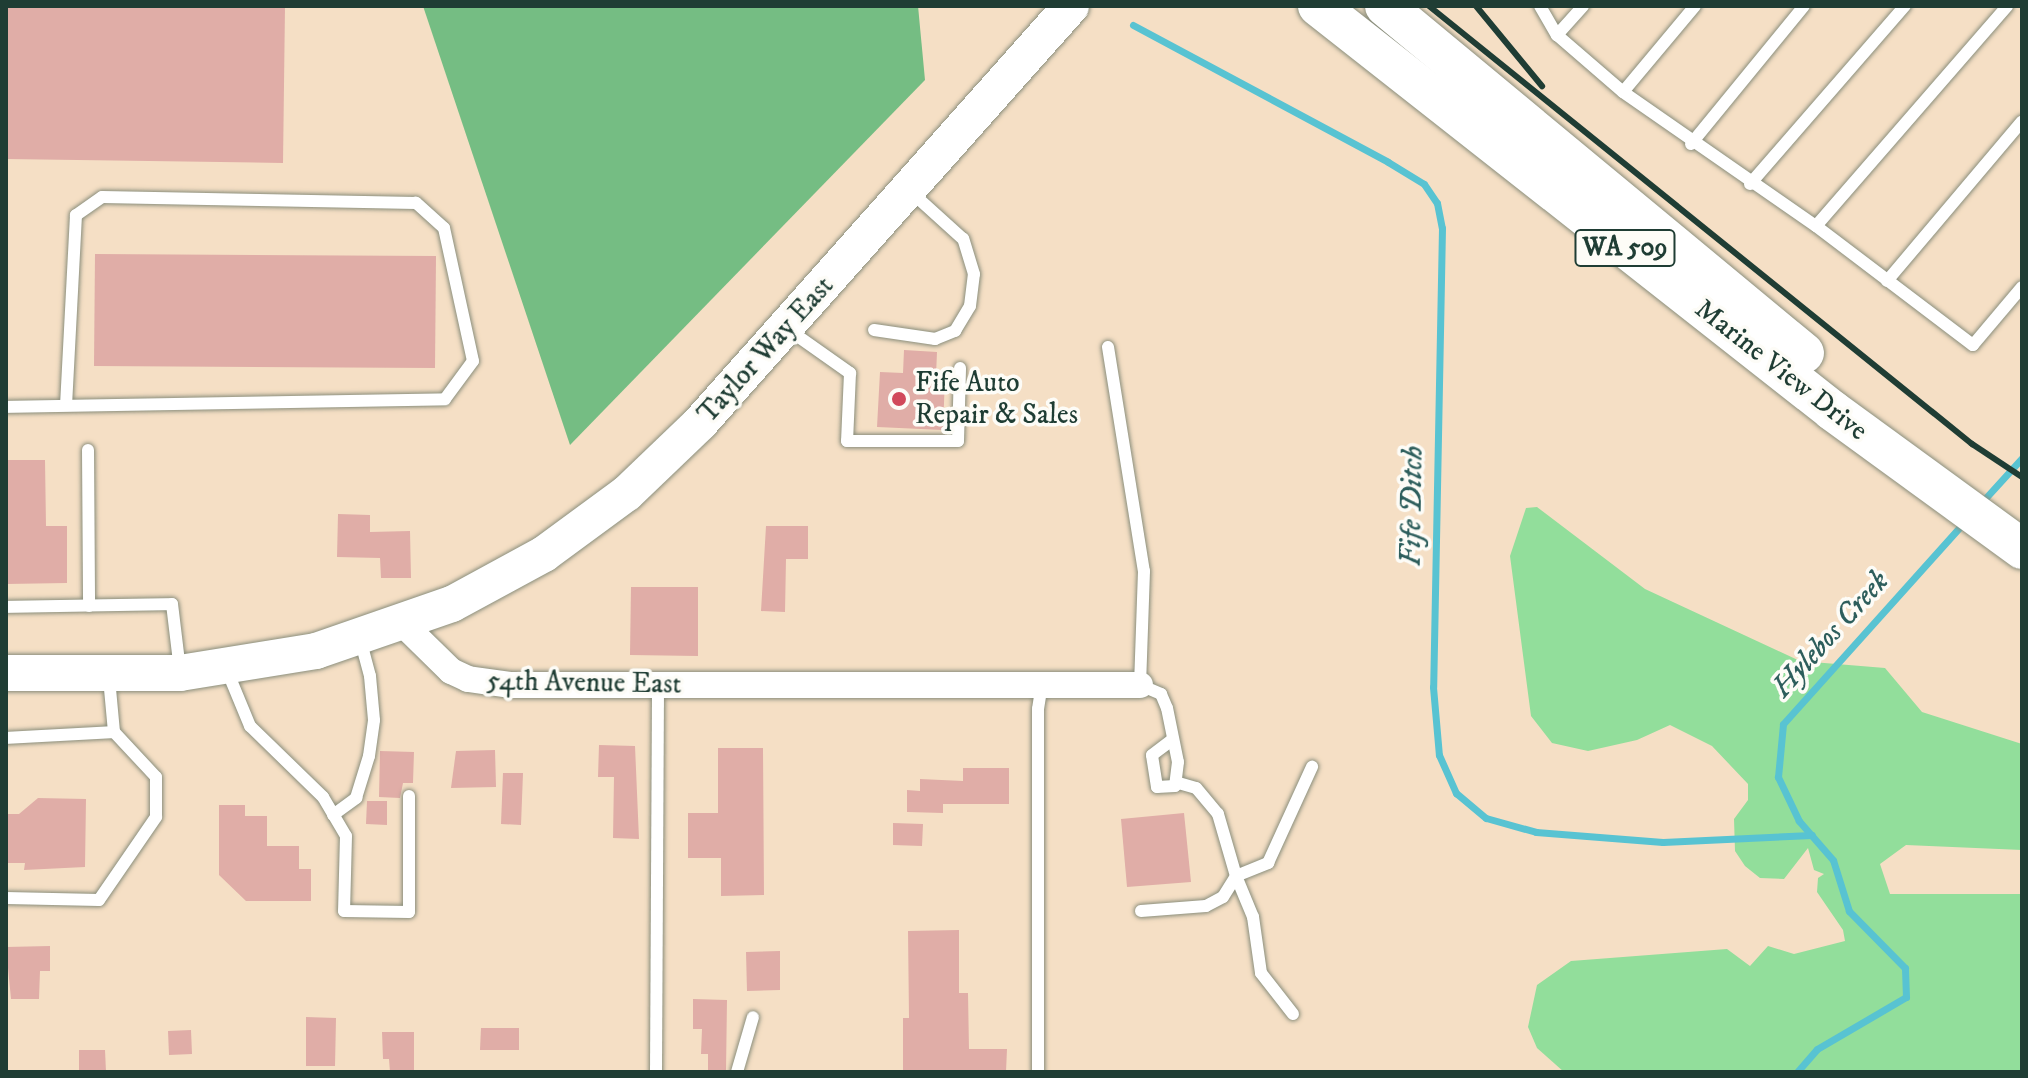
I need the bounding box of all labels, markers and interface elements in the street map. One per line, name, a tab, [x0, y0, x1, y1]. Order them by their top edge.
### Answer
road number: WA 509	[1573, 226, 1677, 270]
street label: Taylor Way East	[691, 269, 841, 431]
street label: Marine View Drive	[1688, 292, 1874, 448]
place label: Fife Auto Repair & Sales	[915, 366, 1078, 432]
marker: Fife Auto Repair & Sales	[890, 390, 908, 408]
water label: Fife Ditch	[1394, 445, 1432, 567]
water label: Hylebos Creek	[1765, 564, 1897, 706]
street label: 54th Avenue East	[486, 665, 682, 701]

